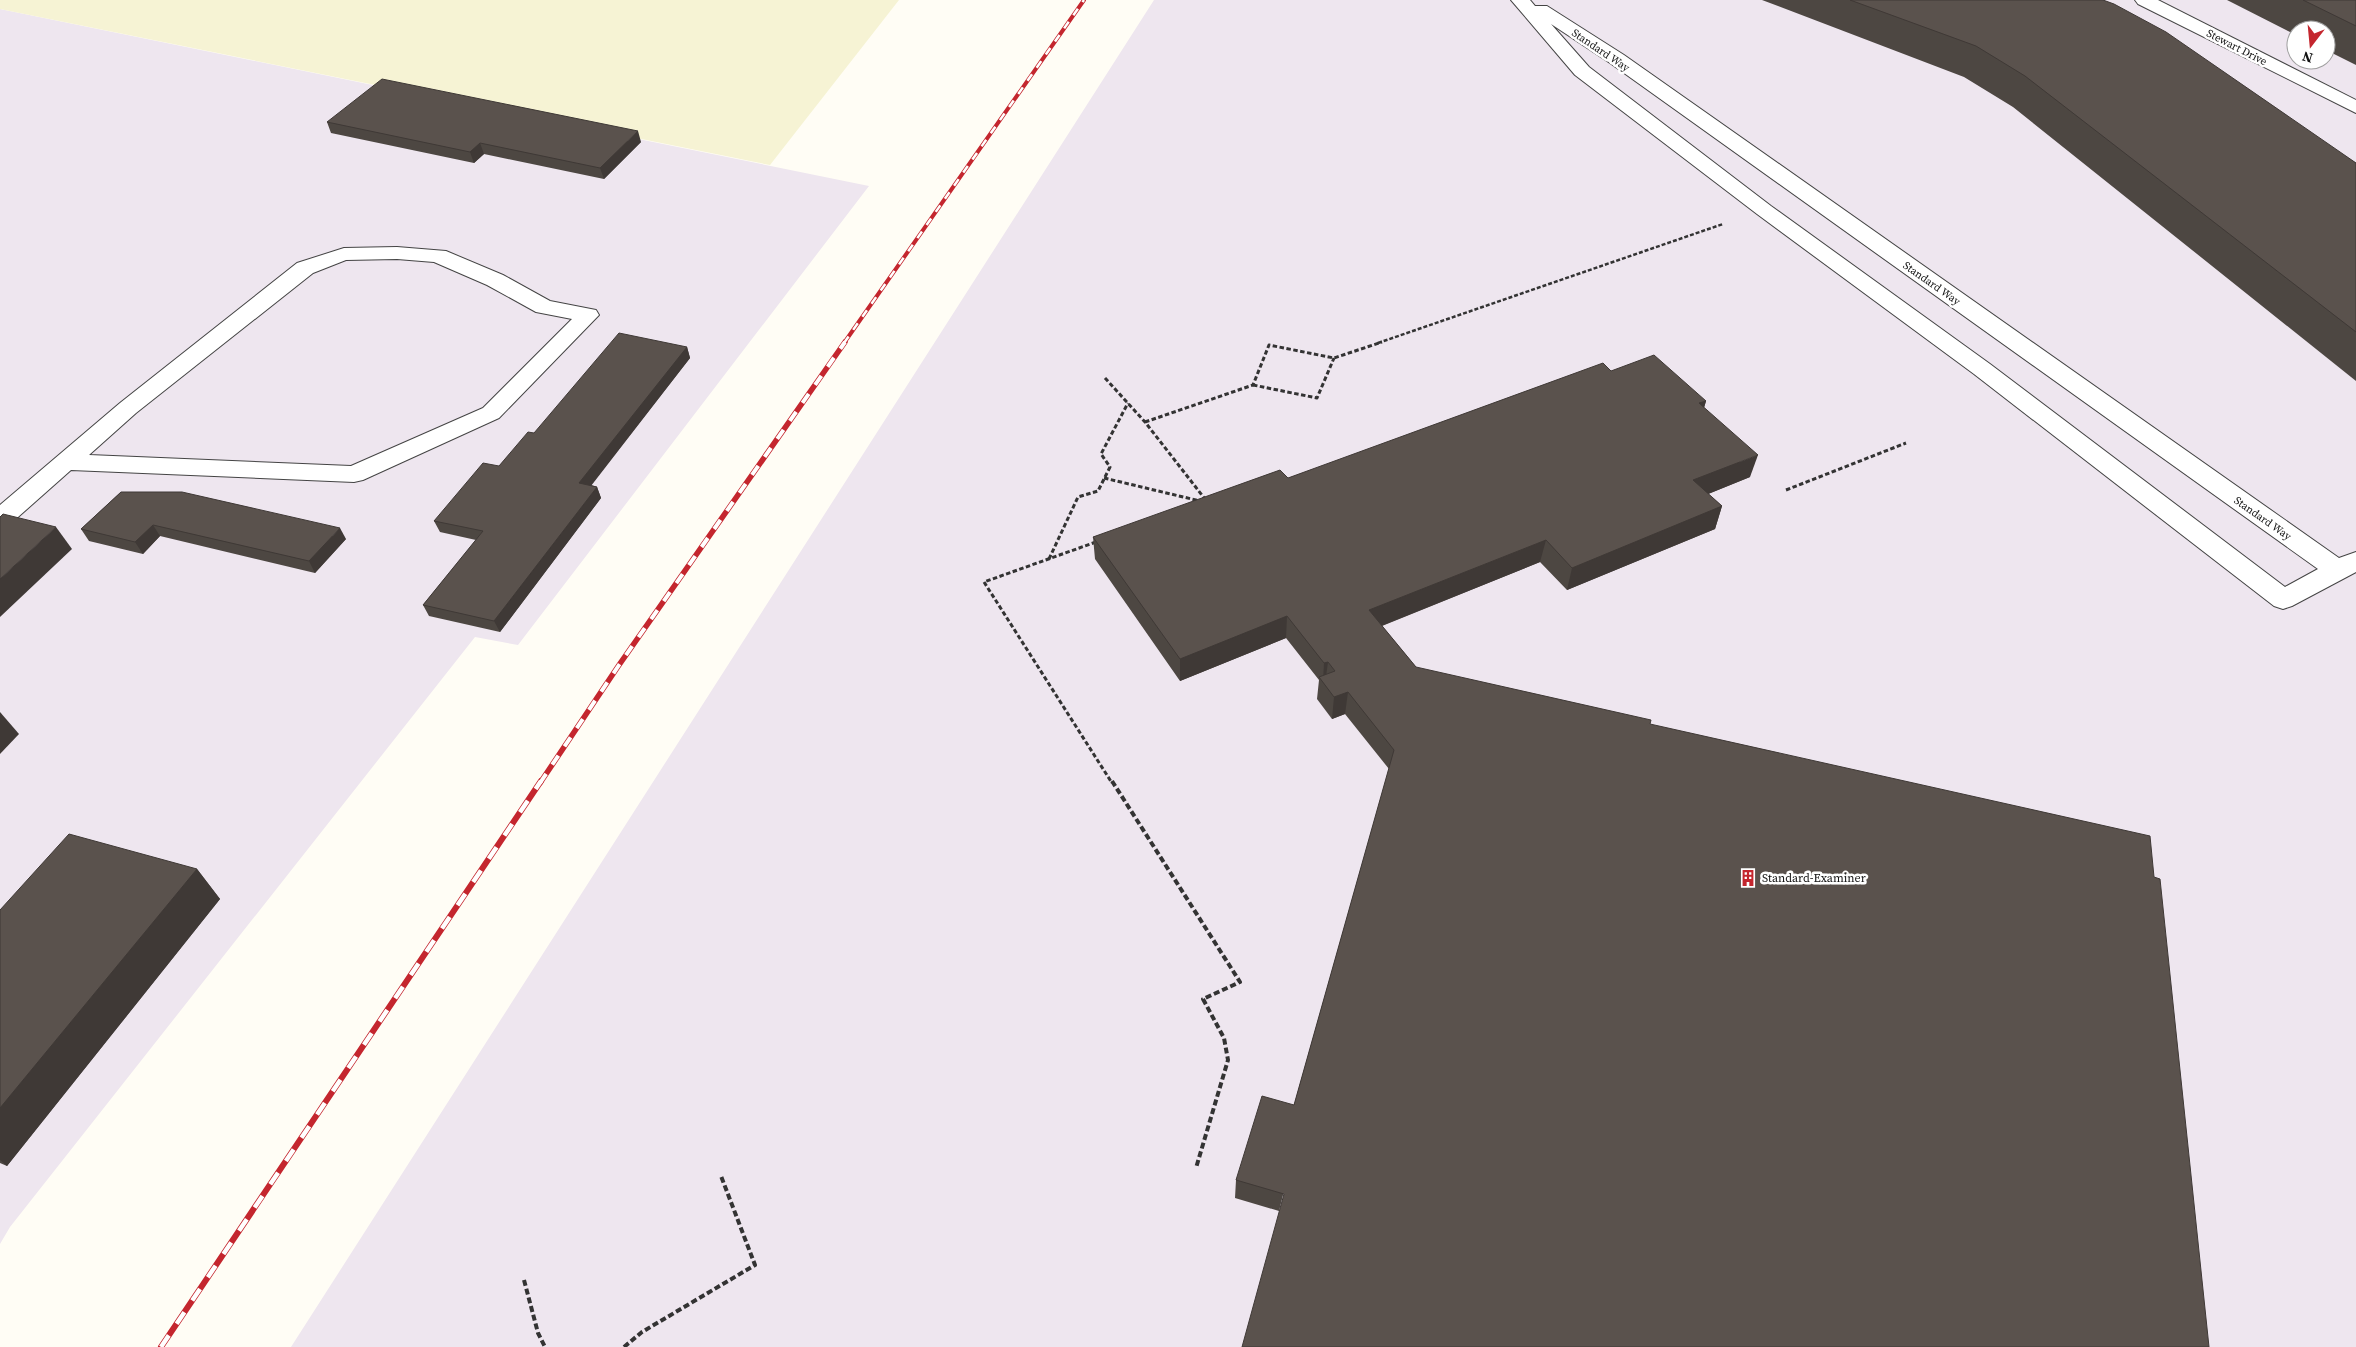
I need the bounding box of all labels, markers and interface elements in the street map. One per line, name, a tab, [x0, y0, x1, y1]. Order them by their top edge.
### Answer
north arrow	[2286, 20, 2336, 70]
street label: Standard Way	[1569, 25, 1633, 76]
street label: Stewart Drive	[2204, 26, 2270, 69]
text: N	[2300, 46, 2315, 69]
street label: Standard Way	[1900, 258, 1964, 309]
street label: Standard Way	[2231, 493, 2295, 544]
building icon: Standard-Examiner	[1738, 868, 1758, 888]
place label: Standard-Examiner	[1762, 870, 1866, 886]

